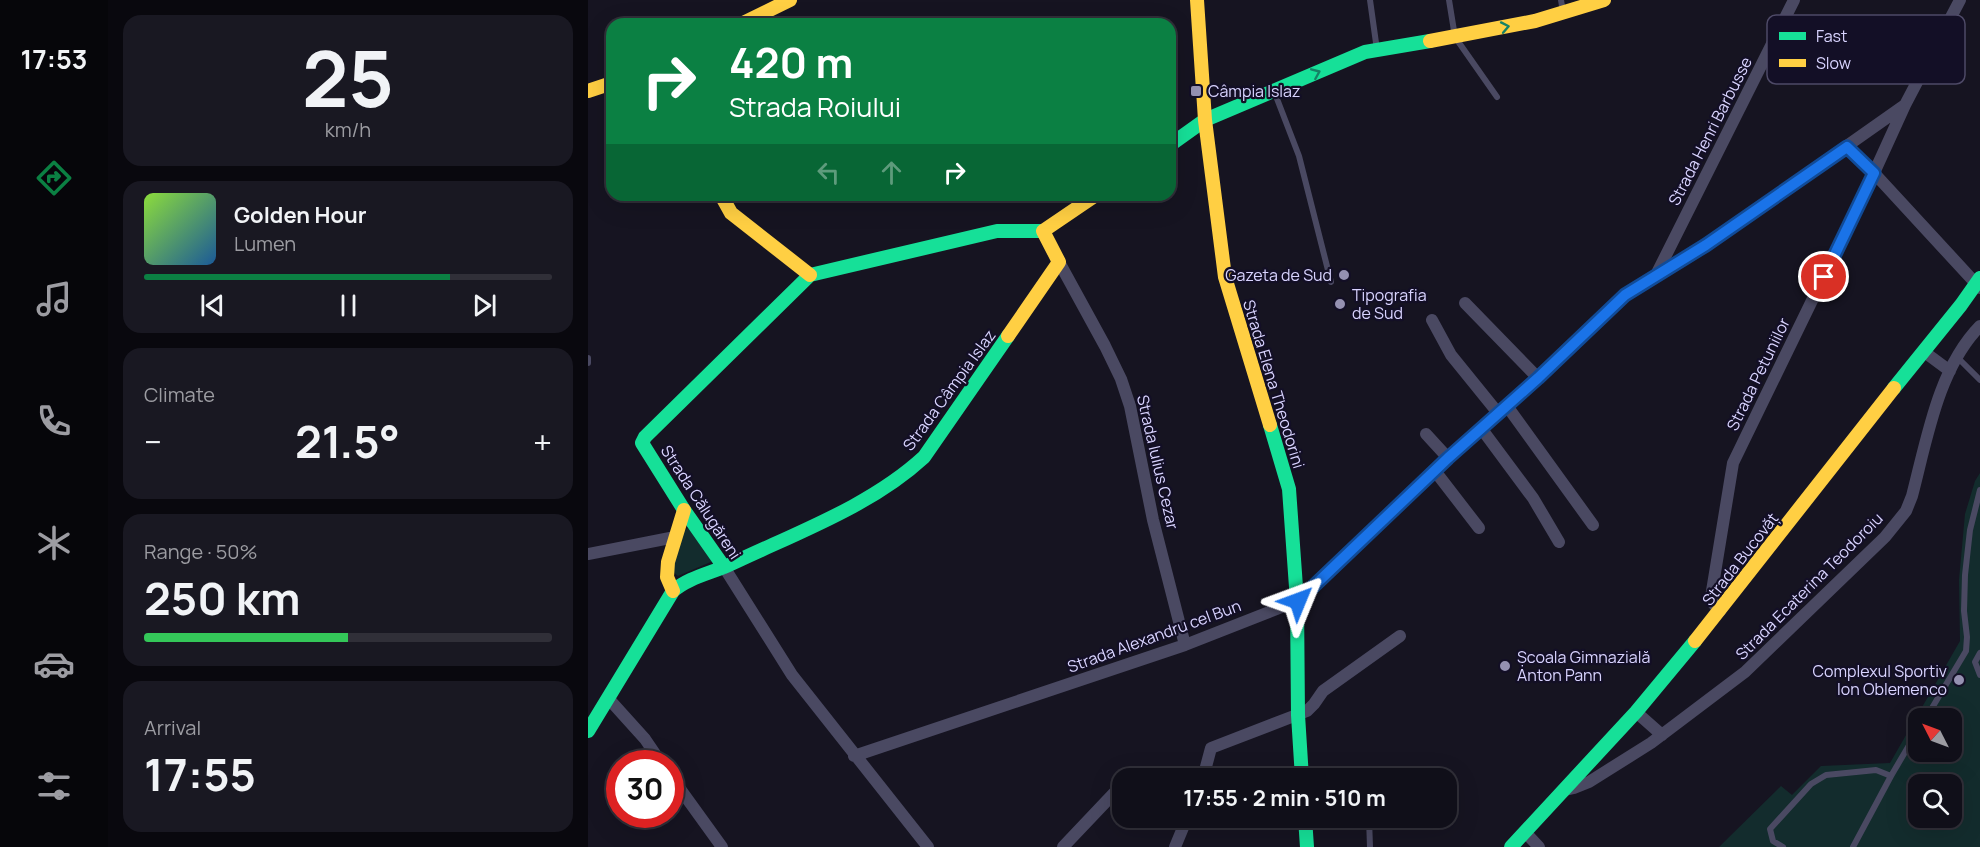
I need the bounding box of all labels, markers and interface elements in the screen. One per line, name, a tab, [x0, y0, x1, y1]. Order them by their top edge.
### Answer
legend	[1767, 15, 1965, 84]
one-way arrow	[1500, 21, 1510, 34]
text: 25	[302, 24, 394, 130]
text: Fast	[1816, 25, 1847, 47]
text: 420 m	[729, 33, 853, 91]
text: 17:53	[20, 40, 88, 77]
icon: right	[630, 42, 708, 120]
text: Slow	[1816, 52, 1851, 74]
street label: Strada Henri Barbusse	[1663, 53, 1757, 209]
one-way arrow	[1310, 68, 1321, 80]
place label: Câmpia Islaz	[1208, 80, 1300, 102]
marker: Câmpia Islaz	[1189, 84, 1203, 98]
text: Strada Roiului	[729, 88, 901, 125]
text: km/h	[325, 116, 371, 143]
icon: left	[812, 156, 845, 189]
icon: ahead	[875, 156, 908, 189]
icon: right	[938, 156, 971, 189]
icon: directions	[33, 157, 75, 199]
text: Golden Hour	[234, 200, 367, 230]
text: Lumen	[234, 230, 296, 257]
pin	[1798, 251, 1849, 302]
icon: arrive	[1807, 260, 1840, 293]
place label: Gazeta de Sud	[1225, 264, 1332, 286]
marker: Gazeta de Sud	[1337, 268, 1351, 282]
icon: music	[33, 278, 75, 320]
place label: Tipografia de Sud	[1352, 284, 1427, 324]
icon: previous	[196, 289, 229, 322]
icon: pause	[332, 289, 365, 322]
icon: next	[468, 289, 501, 322]
street label: Strada Elena Theodorini	[1238, 297, 1310, 471]
marker: Tipografia de Sud	[1333, 297, 1347, 311]
street label: Strada Petuniilor	[1721, 314, 1795, 434]
street label: Strada Câmpia Islaz	[898, 325, 1000, 455]
text: Climate	[144, 381, 215, 408]
street label: Strada Iulius Cezar	[1132, 393, 1184, 532]
icon: phone	[33, 400, 75, 442]
text: 21.5°	[295, 410, 400, 472]
text: −	[144, 419, 162, 464]
text: +	[533, 419, 552, 464]
street label: Strada Călugăreni	[656, 441, 746, 563]
street label: Strada Bucovăț	[1697, 508, 1783, 610]
street label: Strada Ecaterina Teodoroiu	[1731, 508, 1887, 664]
icon: climate	[33, 522, 75, 564]
text: Range · 50%	[144, 538, 257, 565]
text: 250 km	[144, 567, 300, 629]
position arrow	[1266, 569, 1330, 633]
street label: Strada Alexandru cel Bun	[1064, 594, 1244, 678]
icon: car	[33, 643, 75, 685]
place label: Școala Gimnazială Anton Pann	[1517, 646, 1650, 686]
marker: Școala Gimnazială Anton Pann	[1498, 659, 1512, 673]
place label: Complexul Sportiv Ion Oblemenco	[1813, 660, 1947, 700]
marker: Complexul Sportiv Ion Oblemenco	[1952, 673, 1966, 687]
north arrow	[1908, 708, 1962, 762]
map controls	[1908, 708, 1962, 828]
text: Arrival	[144, 714, 201, 741]
text: 17:55	[144, 743, 256, 805]
speed limit sign: 30	[606, 750, 684, 828]
icon: filters	[33, 765, 75, 807]
button: search	[1908, 774, 1962, 828]
text: 17:55 · 2 min · 510 m	[1183, 783, 1386, 813]

